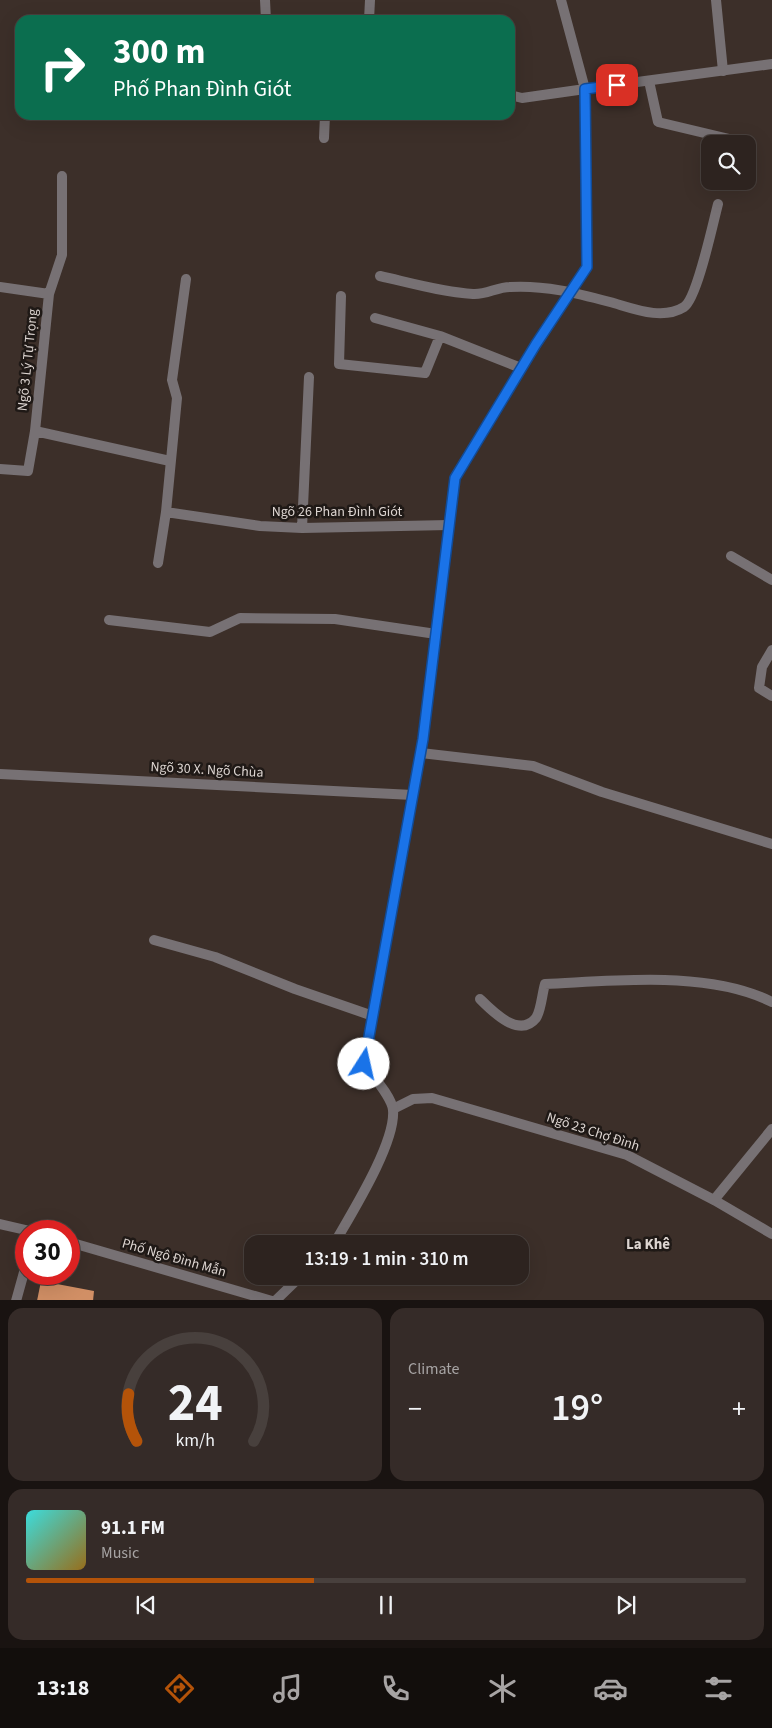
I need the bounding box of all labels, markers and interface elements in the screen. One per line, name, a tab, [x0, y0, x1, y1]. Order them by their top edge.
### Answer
text: 300 m	[113, 27, 205, 77]
icon: right	[30, 35, 95, 100]
pin	[596, 64, 638, 106]
icon: arrive	[603, 71, 631, 99]
text: Phố Phan Đình Giót	[113, 73, 291, 105]
map controls	[701, 135, 756, 190]
button: search	[701, 135, 756, 190]
street label: Ngõ 3 Lý Tự Trọng	[13, 308, 43, 412]
street label: Ngõ 26 Phan Đình Giót	[272, 502, 403, 522]
street label: Ngõ 30 X. Ngõ Chùa	[150, 757, 264, 783]
position arrow	[337, 1037, 389, 1089]
street label: Ngõ 23 Chợ Đình	[544, 1108, 642, 1156]
speed limit sign: 30	[15, 1220, 80, 1285]
street label: Phố Ngô Đình Mẫn	[120, 1234, 228, 1282]
district label: La Khê	[626, 1234, 670, 1255]
text: 13:19 · 1 min · 310 m	[304, 1246, 469, 1273]
text: Climate	[408, 1358, 459, 1380]
text: 24	[168, 1367, 222, 1441]
text: 19°	[551, 1381, 603, 1435]
text: −	[408, 1389, 422, 1429]
text: +	[732, 1389, 746, 1429]
text: km/h	[175, 1428, 215, 1453]
text: 91.1 FM	[101, 1515, 165, 1542]
text: Music	[101, 1542, 139, 1564]
icon: previous	[132, 1591, 160, 1619]
icon: pause	[372, 1591, 400, 1619]
icon: next	[612, 1591, 640, 1619]
icon: directions	[162, 1671, 197, 1706]
icon: music	[270, 1671, 305, 1706]
icon: phone	[378, 1671, 413, 1706]
icon: climate	[485, 1671, 520, 1706]
icon: car	[593, 1671, 628, 1706]
icon: filters	[701, 1671, 736, 1706]
text: 13:18	[36, 1672, 89, 1704]

